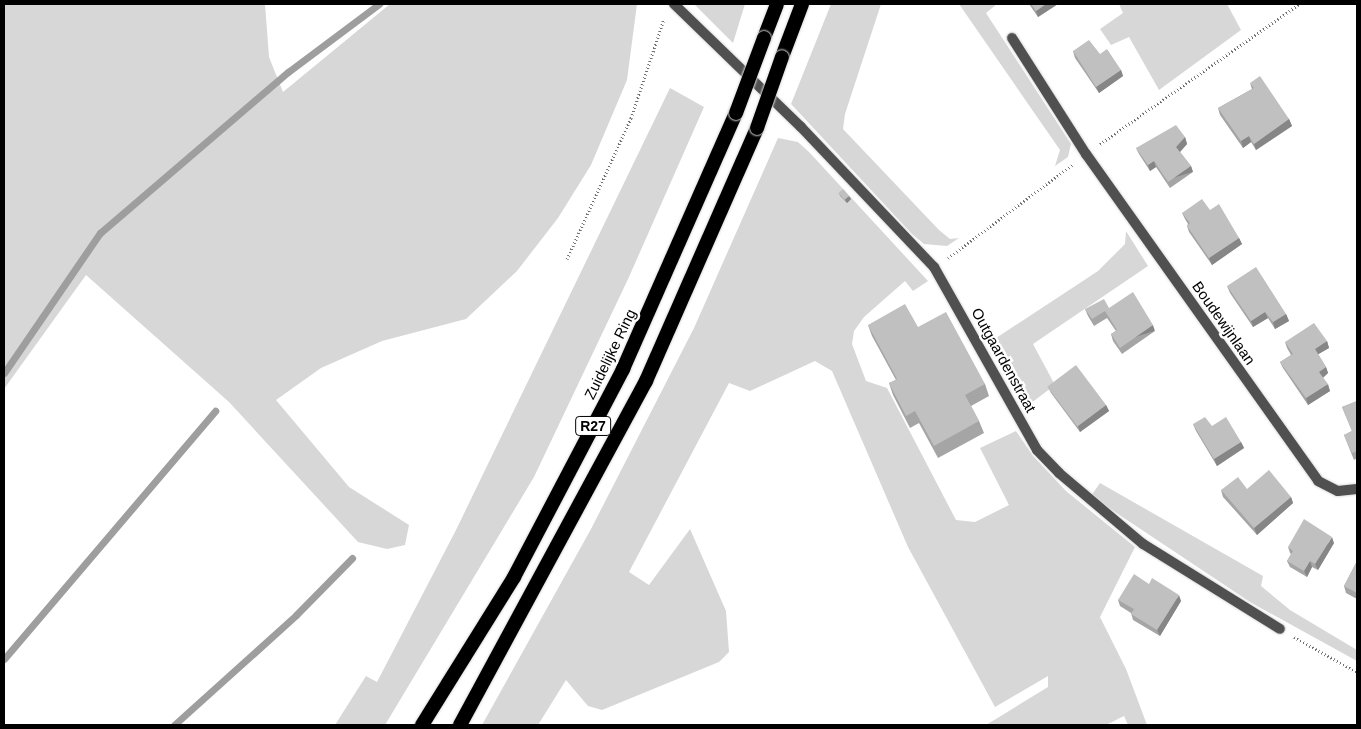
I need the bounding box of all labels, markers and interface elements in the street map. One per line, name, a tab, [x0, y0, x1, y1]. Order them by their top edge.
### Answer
street label: Boudewijnlaan	[1189, 278, 1259, 368]
street label: Outgaardenstraat	[968, 305, 1040, 415]
street label: Zuidelijke Ring	[580, 306, 640, 402]
road number: R27	[574, 414, 612, 438]

